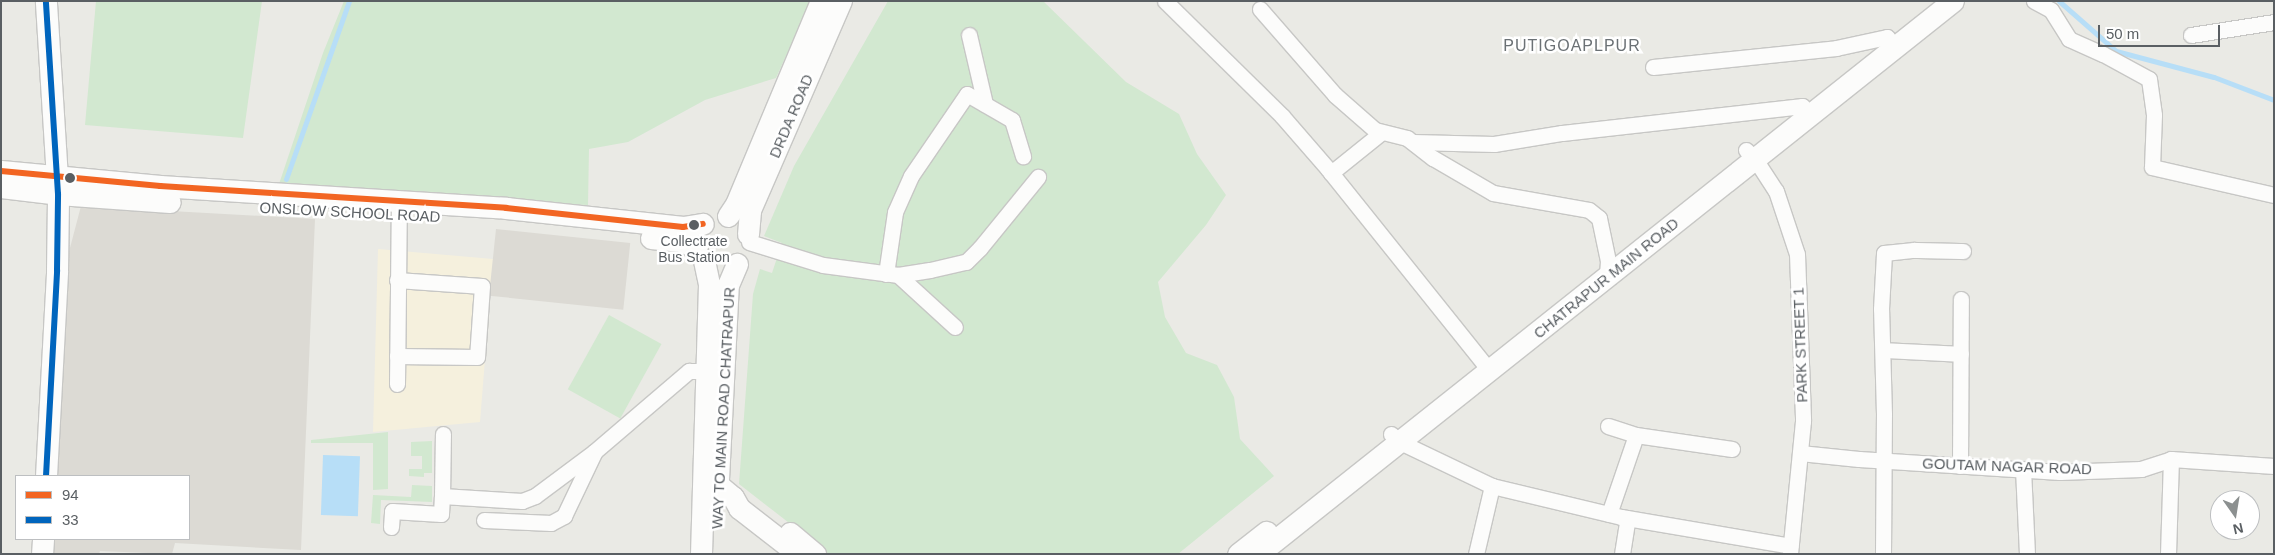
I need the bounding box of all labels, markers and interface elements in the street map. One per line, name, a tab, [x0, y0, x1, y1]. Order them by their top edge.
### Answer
scale bar	[2100, 15, 2222, 47]
text: 50 m	[2106, 25, 2139, 42]
district label: PUTIGOAPLPUR	[1502, 36, 1642, 56]
street label: DRDA ROAD	[765, 71, 817, 161]
unlabelled marker	[65, 173, 75, 183]
street label: ONSLOW SCHOOL ROAD	[259, 198, 441, 226]
street label: CHATRAPUR MAIN ROAD	[1530, 214, 1682, 342]
marker: Collectrate Bus Station	[689, 220, 699, 230]
place label: Collectrate Bus Station	[658, 233, 730, 266]
street label: WAY TO MAIN ROAD CHATRAPUR	[708, 286, 738, 530]
street label: PARK STREET 1	[1789, 287, 1811, 403]
street label: GOUTAM NAGAR ROAD	[1922, 454, 2092, 478]
legend	[15, 475, 190, 540]
text: 94	[62, 486, 79, 503]
north arrow	[2210, 490, 2260, 540]
text: 33	[62, 511, 79, 528]
text: N	[2231, 520, 2245, 538]

